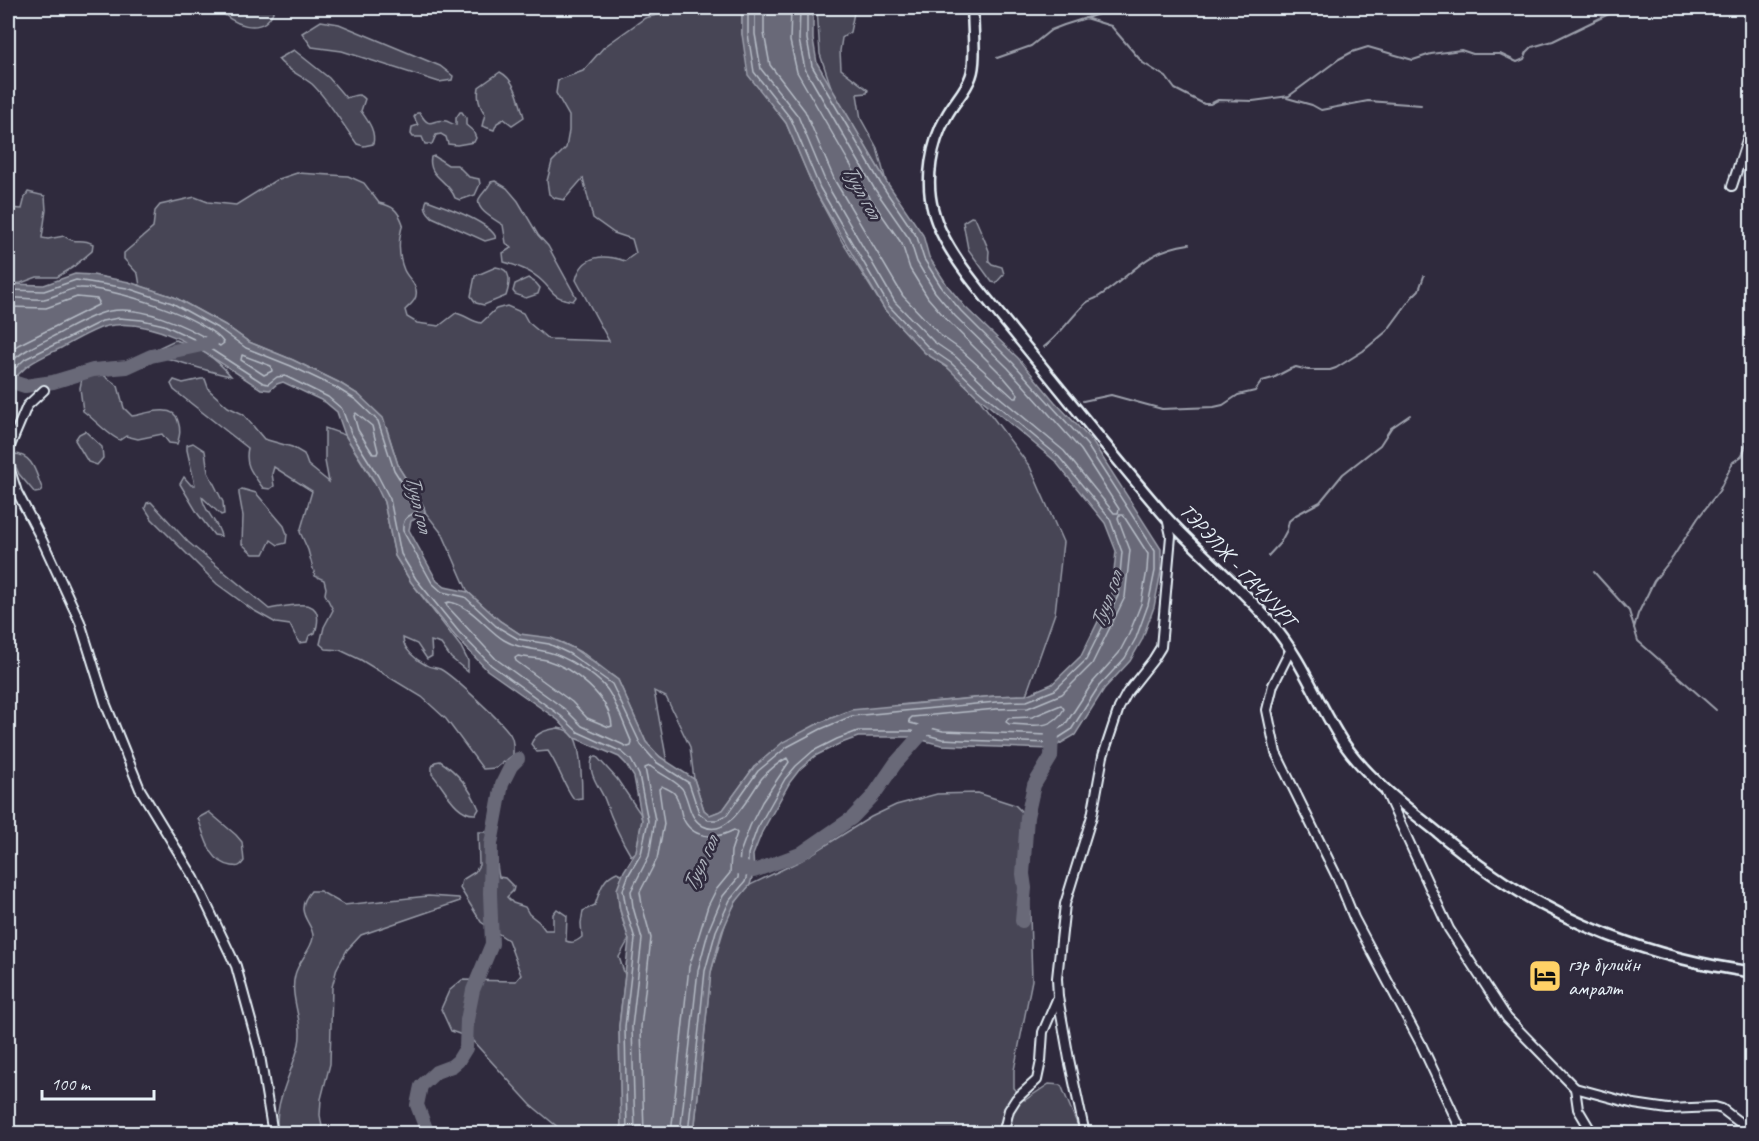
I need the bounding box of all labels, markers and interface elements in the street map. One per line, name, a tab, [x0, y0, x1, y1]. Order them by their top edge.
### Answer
water label: Туул гол	[836, 159, 890, 226]
water label: Туул гол	[399, 472, 440, 538]
street label: ТЭРЭЛЖ - ГАЧУУРТ	[1174, 498, 1305, 635]
water label: Туул гол	[1083, 565, 1130, 632]
water label: Туул гол	[675, 829, 726, 896]
place label: гэр бүлийн амралт	[1568, 951, 1641, 1001]
hotel icon: гэр бүлийн амралт	[1527, 958, 1563, 994]
scale bar	[42, 1063, 154, 1101]
text: 100 m	[51, 1073, 92, 1095]

